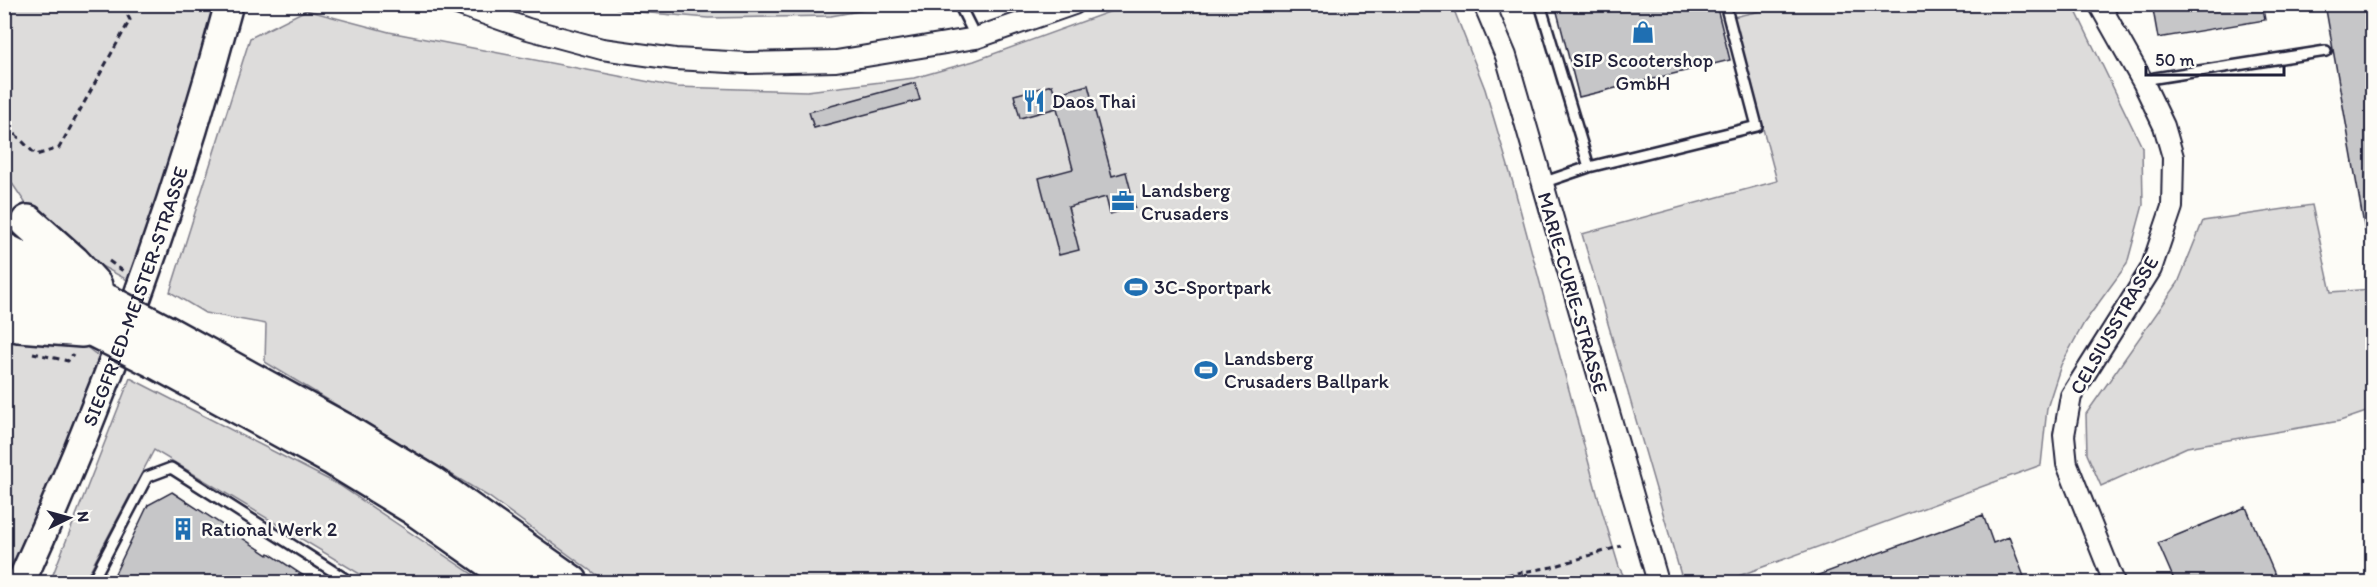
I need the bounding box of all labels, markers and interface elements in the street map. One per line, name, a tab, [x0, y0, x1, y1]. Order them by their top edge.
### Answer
shop icon: SIP Scootershop GmbH	[1630, 19, 1656, 45]
scale bar	[2146, 39, 2284, 77]
place label: SIP Scootershop GmbH	[1573, 48, 1713, 95]
text: 50 m	[2155, 49, 2195, 71]
restaurant icon: Daos Thai	[1021, 88, 1047, 114]
place label: Daos Thai	[1052, 89, 1136, 113]
street label: SIEGFRIED-MEISTER-STRASSE	[77, 163, 193, 430]
place label: Landsberg Crusaders	[1141, 178, 1231, 225]
office icon: Landsberg Crusaders	[1110, 188, 1136, 214]
street label: MARIE-CURIE-STRASSE	[1533, 189, 1613, 397]
street label: CELSIUSSTRASSE	[2065, 251, 2163, 399]
sports icon: 3C-Sportpark	[1123, 274, 1149, 300]
place label: 3C-Sportpark	[1154, 275, 1272, 299]
place label: Landsberg Crusaders Ballpark	[1224, 346, 1390, 393]
sports icon: Landsberg Crusaders Ballpark	[1193, 357, 1219, 383]
north arrow	[39, 488, 99, 548]
text: N	[74, 511, 93, 523]
building icon: Rational Werk 2	[170, 516, 196, 542]
place label: Rational Werk 2	[201, 517, 338, 541]

